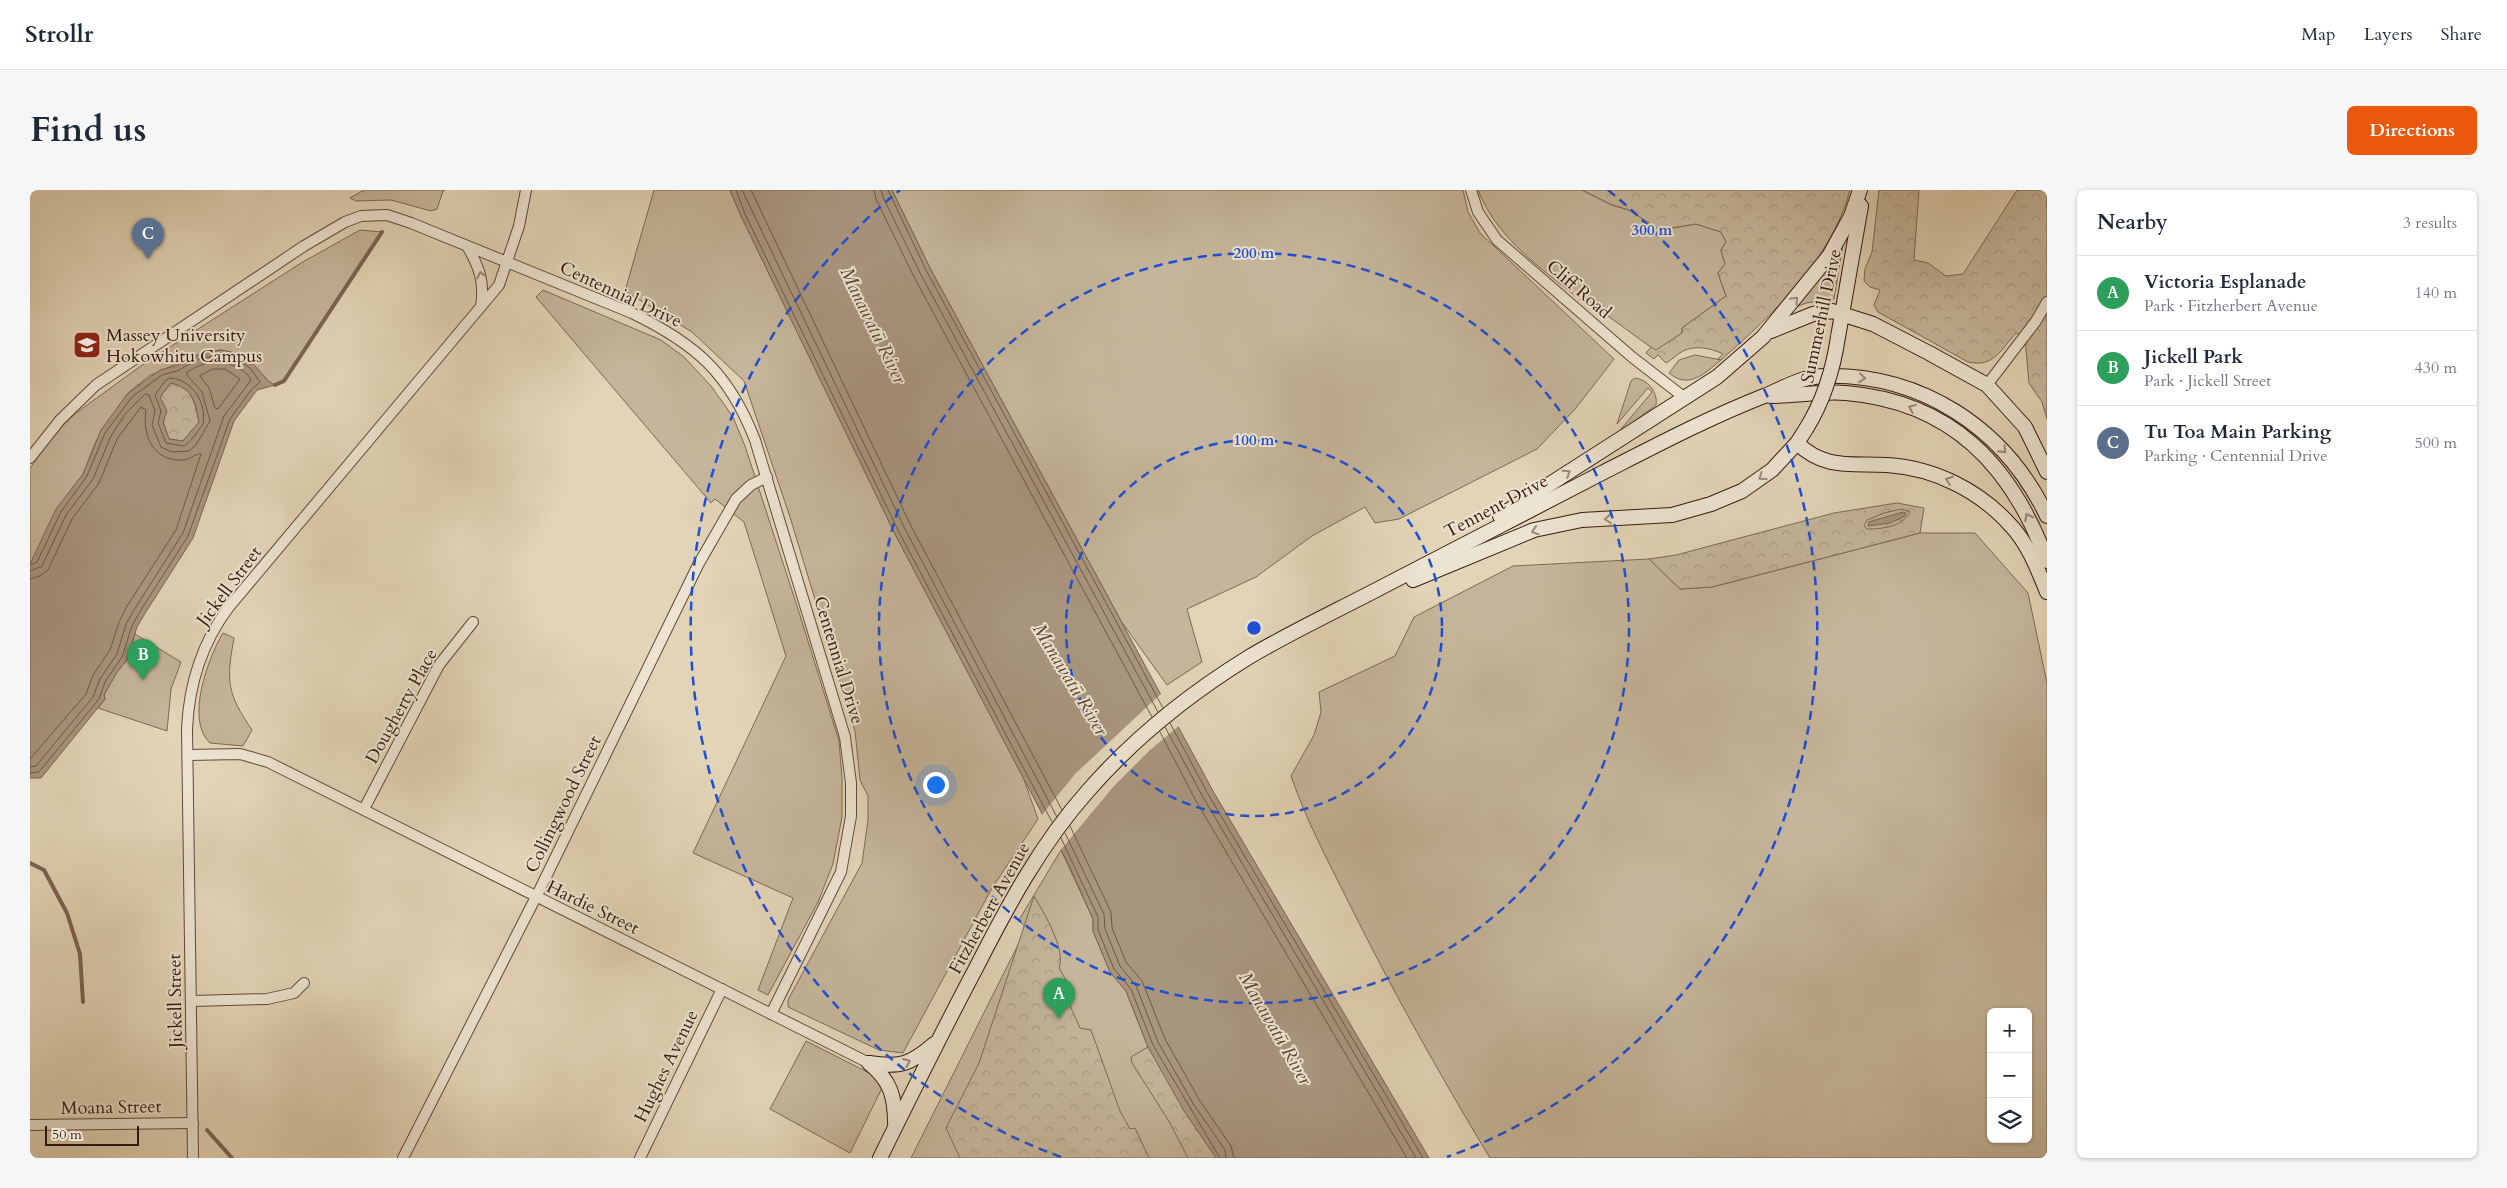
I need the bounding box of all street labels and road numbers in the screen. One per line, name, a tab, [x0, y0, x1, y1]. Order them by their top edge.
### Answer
street label: Summerhill Drive	[1795, 247, 1848, 385]
street label: Cliff Road	[1541, 254, 1617, 325]
street label: Centennial Drive	[556, 255, 686, 334]
street label: Tennent Drive	[1440, 469, 1553, 544]
street label: Jickell Street	[189, 541, 268, 634]
street label: Centennial Drive	[807, 593, 870, 727]
street label: Dougherty Place	[359, 644, 443, 768]
street label: Collingwood Street	[519, 731, 608, 877]
street label: Fitzherbert Avenue	[943, 838, 1036, 979]
street label: Hardie Street	[542, 874, 644, 941]
street label: Jickell Street	[162, 953, 189, 1051]
street label: Hughes Avenue	[628, 1006, 704, 1127]
street label: Moana Street	[60, 1094, 162, 1121]

